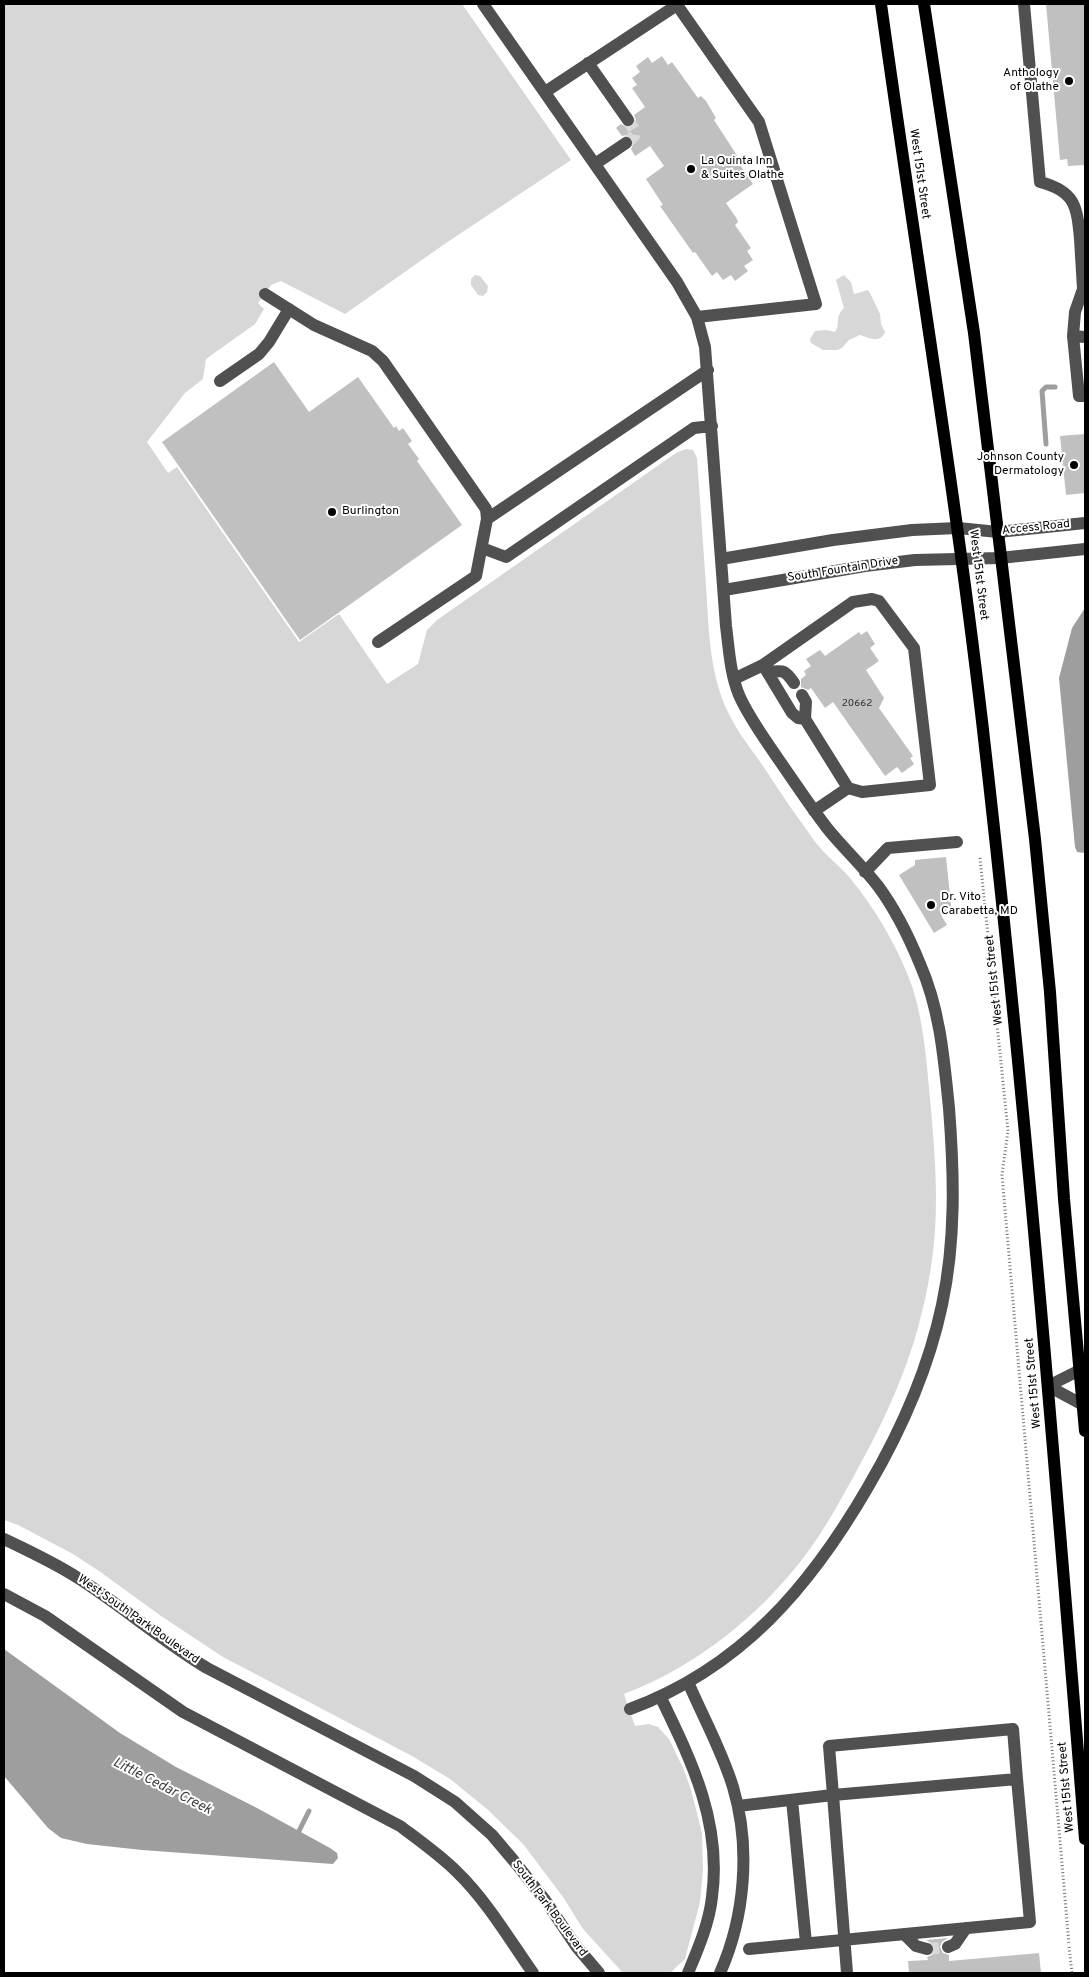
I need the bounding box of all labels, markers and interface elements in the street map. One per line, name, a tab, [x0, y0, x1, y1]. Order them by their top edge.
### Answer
place label: Anthology of Olathe	[1003, 67, 1059, 95]
marker: Anthology of Olathe	[1063, 75, 1075, 87]
street label: West 151st Street	[906, 128, 932, 220]
place label: La Quinta Inn & Suites Olathe	[701, 155, 784, 183]
marker: La Quinta Inn & Suites Olathe	[685, 163, 697, 175]
place label: Johnson County Dermatology	[977, 451, 1064, 479]
marker: Johnson County Dermatology	[1068, 459, 1080, 471]
place label: Burlington	[342, 505, 399, 519]
marker: Burlington	[326, 506, 338, 518]
street label: Access Road	[1001, 517, 1071, 539]
street label: West 151st Street	[965, 529, 991, 621]
street label: South Fountain Drive	[787, 554, 899, 586]
house number: 20662	[842, 698, 872, 710]
place label: Dr. Vito Carabetta, MD	[941, 891, 1018, 919]
marker: Dr. Vito Carabetta, MD	[925, 899, 937, 911]
street label: West 151st Street	[983, 934, 1007, 1026]
street label: West 151st Street	[1023, 1337, 1045, 1429]
street label: West South Park Boulevard	[74, 1572, 202, 1668]
street label: West 151st Street	[1056, 1741, 1078, 1833]
water label: Little Cedar Creek	[110, 1755, 214, 1819]
street label: South Park Boulevard	[508, 1858, 590, 1960]

